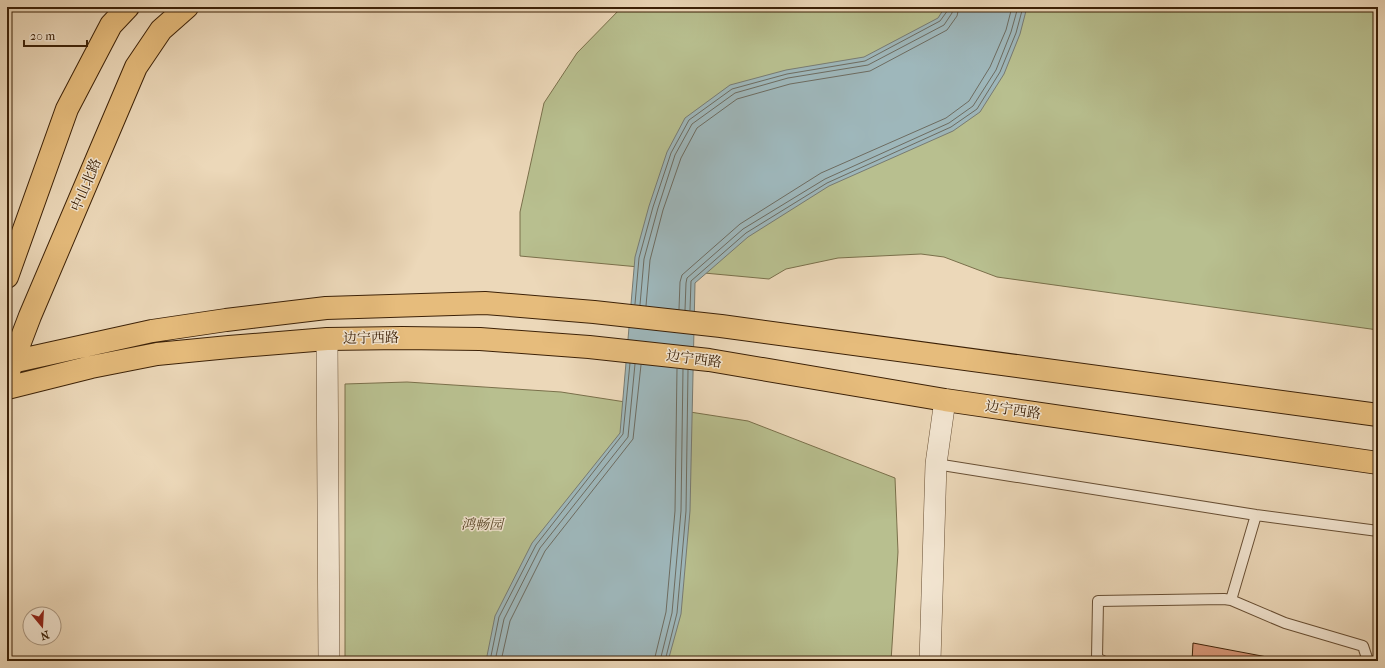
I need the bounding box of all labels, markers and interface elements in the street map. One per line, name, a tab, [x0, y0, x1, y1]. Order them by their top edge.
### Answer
scale bar	[24, 22, 87, 48]
text: 20 m	[30, 29, 55, 43]
street label: 中山北路	[67, 156, 105, 214]
street label: 边宁西路	[343, 329, 399, 347]
street label: 边宁西路	[665, 347, 723, 371]
street label: 边宁西路	[984, 398, 1042, 422]
park label: 鸿畅园	[461, 516, 505, 533]
north arrow	[22, 606, 62, 646]
text: N	[38, 628, 51, 643]

